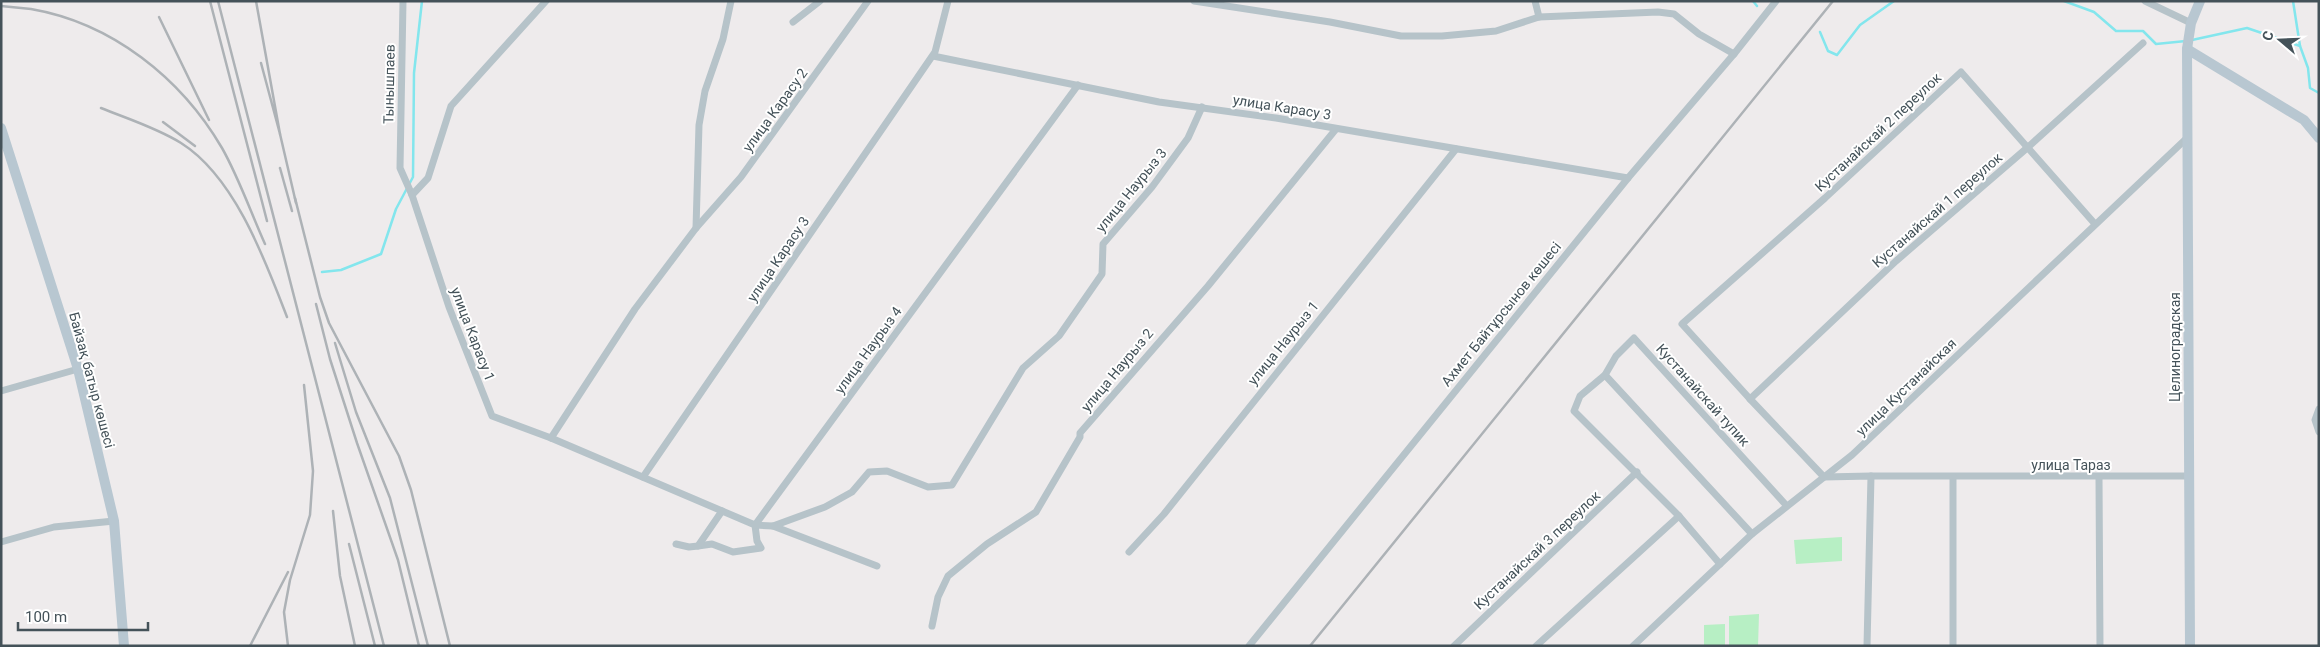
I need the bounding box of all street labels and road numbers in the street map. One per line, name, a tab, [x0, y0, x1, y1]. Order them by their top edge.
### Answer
street label: Тынышпаев	[380, 44, 398, 124]
street label: улица Карасу 2	[739, 65, 811, 155]
street label: Кустанайскай 2 переулок	[1812, 69, 1945, 195]
street label: улица Карасу 3	[1232, 91, 1332, 123]
street label: улица Наурыз 3	[1092, 145, 1170, 235]
street label: Кустанайскай 1 переулок	[1869, 149, 2005, 271]
street label: улица Карасу 3	[744, 213, 812, 305]
street label: Ахмет Байтұрсынов көшесі	[1438, 239, 1564, 389]
street label: улица Карасу 1	[448, 285, 498, 383]
street label: Целиноградская	[2167, 292, 2183, 402]
street label: улица Наурыз 1	[1244, 298, 1322, 388]
street label: улица Наурыз 4	[831, 303, 905, 396]
street label: Байзақ батыр көшесі	[66, 310, 118, 450]
street label: улица Наурыз 2	[1078, 325, 1156, 415]
street label: улица Кустанайская	[1853, 335, 1959, 439]
street label: Кустанайскай тупик	[1653, 341, 1753, 450]
street label: улица Тараз	[2031, 457, 2111, 473]
street label: Кустанайскай 3 переулок	[1471, 487, 1604, 613]

